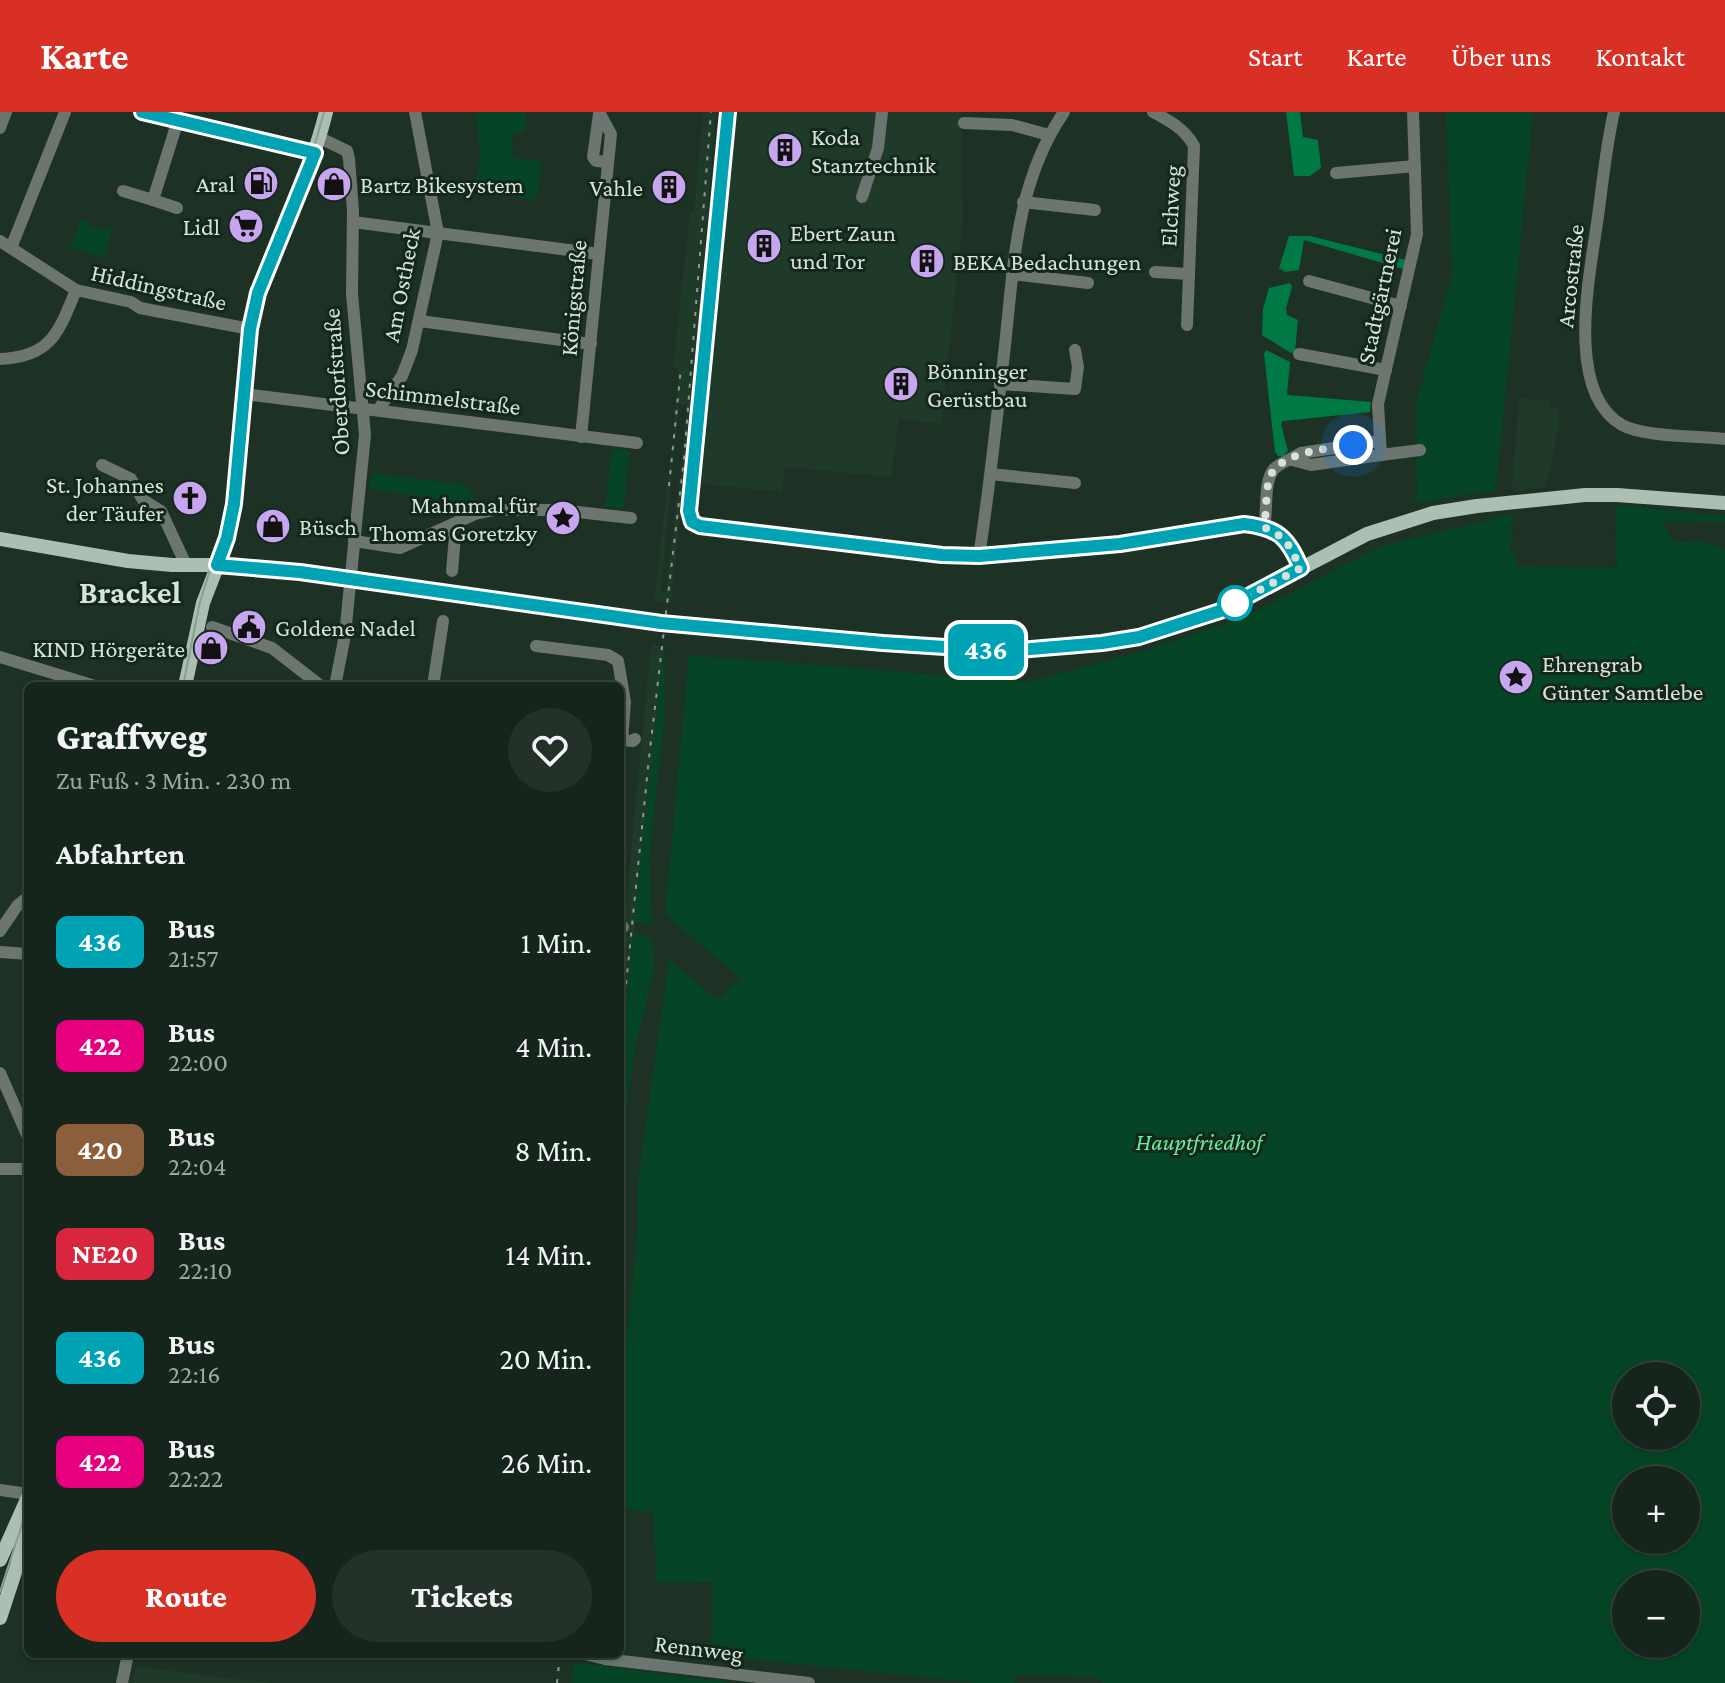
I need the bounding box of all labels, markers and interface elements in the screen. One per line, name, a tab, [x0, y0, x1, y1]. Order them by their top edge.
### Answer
text: Karte	[40, 35, 129, 77]
text: Start	[1248, 41, 1303, 72]
text: Karte	[1347, 41, 1407, 72]
text: Über uns	[1451, 41, 1552, 72]
text: Kontakt	[1596, 41, 1685, 72]
place label: Koda Stanztechnik	[811, 123, 936, 178]
building icon: Koda Stanztechnik	[766, 131, 804, 169]
fuel station icon: Aral	[242, 164, 280, 202]
street label: Elchweg	[1154, 164, 1186, 247]
shop icon: Bartz Bikesystem	[315, 165, 353, 203]
building icon: Vahle	[650, 168, 688, 206]
place label: Aral	[196, 170, 235, 197]
place label: Bartz Bikesystem	[360, 171, 524, 198]
place label: Vahle	[590, 174, 643, 201]
supermarket icon: Lidl	[227, 207, 265, 245]
place label: Lidl	[183, 213, 220, 240]
place label: Ebert Zaun und Tor	[790, 219, 896, 274]
street label: Arcostraße	[1551, 223, 1589, 329]
street label: Am Ostheck	[377, 225, 425, 344]
street label: Stadtgärtnerei	[1351, 226, 1407, 366]
building icon: Ebert Zaun und Tor	[745, 227, 783, 265]
street label: Königstraße	[554, 239, 592, 357]
building icon: BEKA Bedachungen	[908, 242, 946, 280]
place label: BEKA Bedachungen	[953, 248, 1141, 275]
street label: Hiddingstraße	[89, 258, 229, 316]
street label: Oberdorfstraße	[317, 308, 355, 456]
place label: Bönninger Gerüstbau	[927, 357, 1028, 412]
building icon: Bönninger Gerüstbau	[882, 365, 920, 403]
street label: Schimmelstraße	[364, 374, 522, 420]
your location	[1333, 425, 1373, 465]
place label: St. Johannes der Täufer	[46, 471, 164, 526]
church icon: St. Johannes der Täufer	[171, 479, 209, 517]
place label: Mahnmal für Thomas Goretzky	[369, 491, 538, 546]
place icon: Mahnmal für Thomas Goretzky	[544, 499, 582, 537]
shop icon: Büsch	[254, 507, 292, 545]
place label: Büsch	[299, 513, 357, 540]
district label: Brackel	[79, 574, 181, 610]
unlabelled marker	[1218, 586, 1252, 620]
public building icon: Goldene Nadel	[230, 608, 268, 646]
place label: Goldene Nadel	[275, 614, 416, 641]
line badge: 436	[940, 624, 1032, 676]
shop icon: KIND Hörgeräte	[192, 629, 230, 667]
text: 436	[964, 634, 1008, 665]
place label: KIND Hörgeräte	[32, 635, 185, 662]
place label: Ehrengrab Günter Samtlebe	[1542, 650, 1703, 705]
place icon: Ehrengrab Günter Samtlebe	[1497, 658, 1535, 696]
button: heart	[508, 708, 592, 792]
text: Graffweg	[56, 715, 207, 757]
text: Zu Fuß · 3 Min. · 230 m	[56, 766, 291, 795]
text: Abfahrten	[56, 837, 185, 870]
text: Bus	[168, 911, 215, 944]
text: 436	[78, 926, 122, 957]
text: 1 Min.	[521, 926, 592, 959]
text: 21:57	[168, 944, 218, 973]
text: Bus	[168, 1015, 215, 1048]
text: 422	[79, 1030, 121, 1061]
text: 4 Min.	[515, 1030, 592, 1063]
text: 22:00	[168, 1048, 228, 1077]
text: Bus	[168, 1119, 215, 1152]
park label: Hauptfriedhof	[1136, 1128, 1266, 1155]
text: 420	[77, 1134, 123, 1165]
text: 8 Min.	[515, 1134, 592, 1167]
text: 22:04	[168, 1152, 227, 1181]
text: Bus	[178, 1223, 225, 1256]
text: NE20	[72, 1238, 138, 1269]
text: 14 Min.	[505, 1238, 592, 1271]
text: 22:10	[178, 1256, 232, 1285]
text: Bus	[168, 1327, 215, 1360]
text: 436	[78, 1342, 122, 1373]
text: 20 Min.	[499, 1342, 592, 1375]
text: 22:16	[168, 1360, 220, 1389]
map controls	[1612, 1362, 1700, 1658]
button: locate	[1612, 1362, 1700, 1450]
text: Bus	[168, 1431, 215, 1464]
text: 422	[79, 1446, 121, 1477]
text: 26 Min.	[501, 1446, 592, 1479]
text: 22:22	[168, 1464, 223, 1493]
button: +	[1612, 1466, 1700, 1554]
button: Route	[56, 1550, 316, 1642]
button: Tickets	[332, 1550, 592, 1642]
button: −	[1612, 1570, 1700, 1658]
street label: Rennweg	[653, 1629, 745, 1667]

